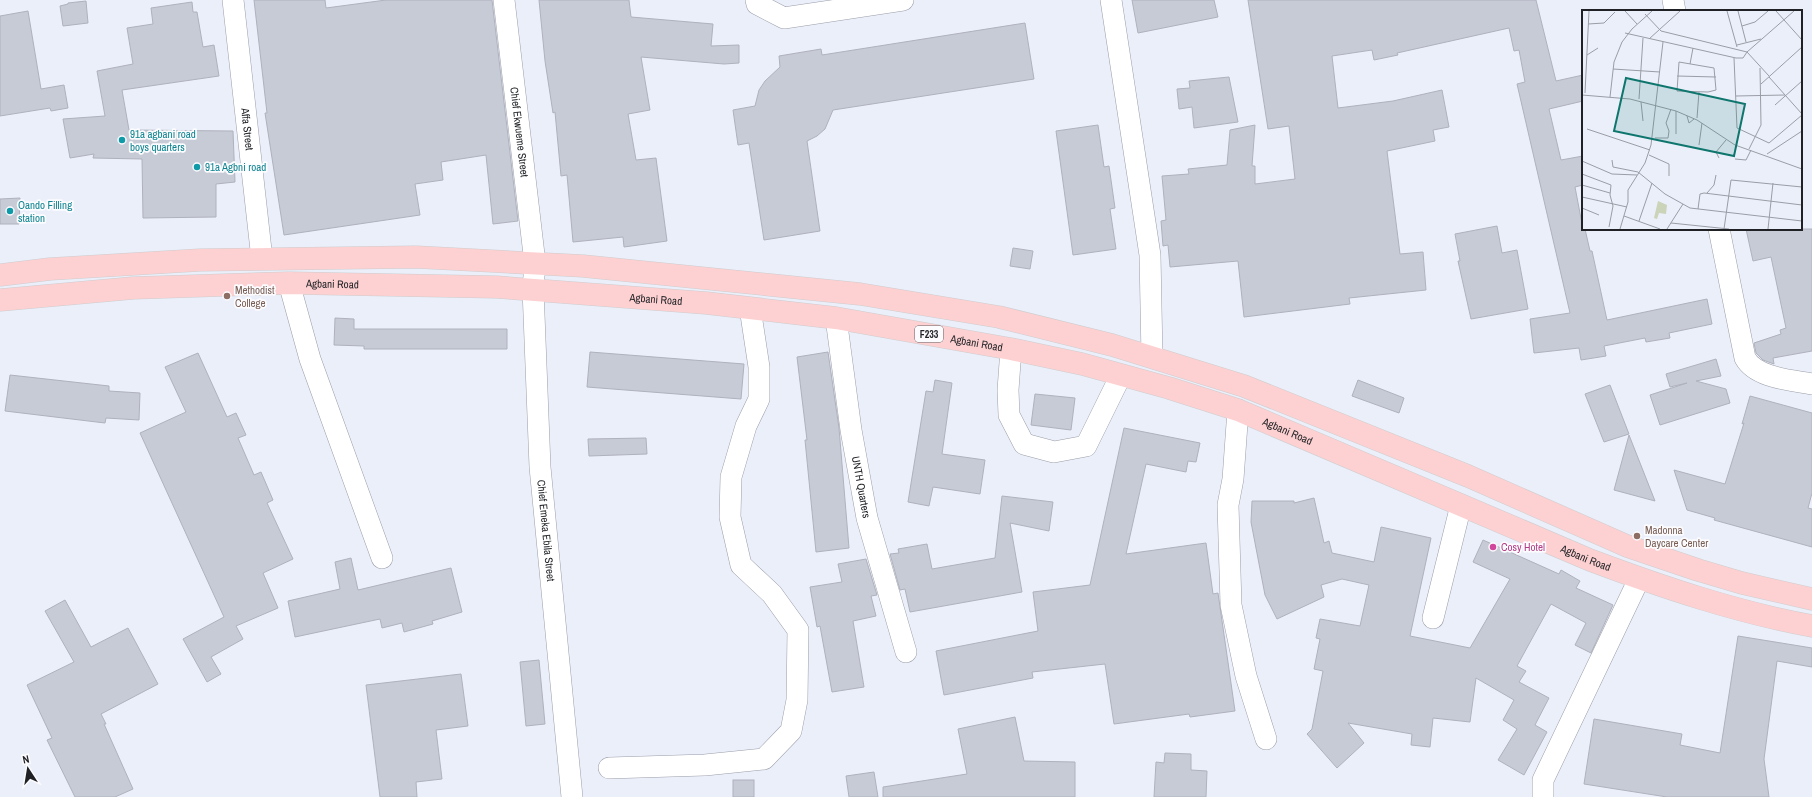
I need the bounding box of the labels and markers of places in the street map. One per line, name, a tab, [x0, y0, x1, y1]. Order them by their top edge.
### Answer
place label: 91a agbani road boys quarters	[130, 127, 196, 154]
marker: 91a agbani road boys quarters	[117, 135, 127, 145]
place label: 91a Agbni road	[205, 160, 266, 174]
marker: 91a Agbni road	[192, 162, 202, 172]
place label: Oando Filling station	[18, 198, 72, 225]
marker: Oando Filling station	[5, 206, 15, 216]
place label: Methodist College	[235, 283, 275, 310]
marker: Methodist College	[222, 291, 232, 301]
place label: Madonna Daycare Center	[1645, 523, 1708, 550]
marker: Madonna Daycare Center	[1632, 531, 1642, 541]
place label: Cosy Hotel	[1501, 540, 1545, 554]
marker: Cosy Hotel	[1488, 542, 1498, 552]

